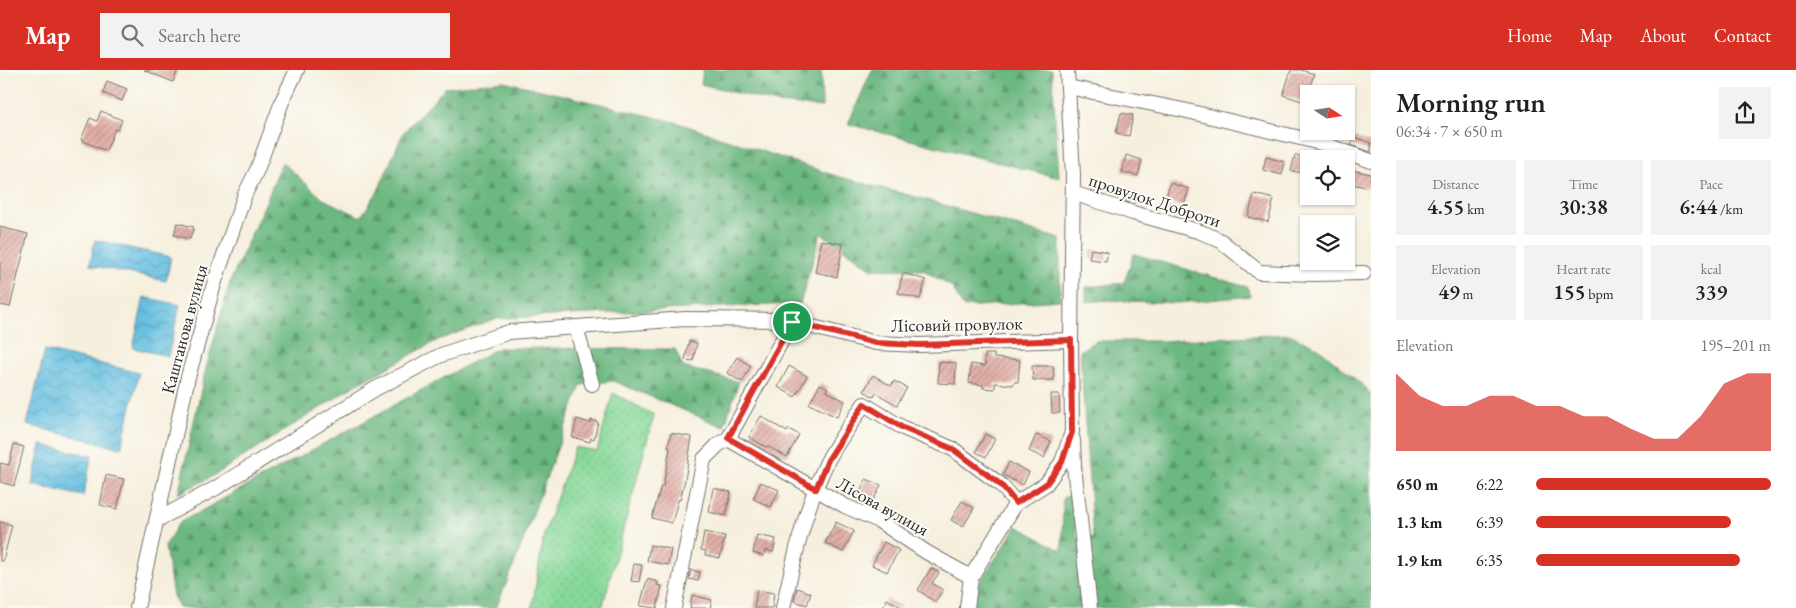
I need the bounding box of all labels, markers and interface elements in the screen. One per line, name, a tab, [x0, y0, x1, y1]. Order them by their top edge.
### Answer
search box	[100, 13, 450, 58]
text: Map	[25, 20, 70, 51]
icon: search	[118, 21, 146, 49]
text: Search here	[158, 23, 241, 48]
text: Home	[1507, 24, 1552, 47]
text: Map	[1580, 24, 1612, 47]
text: About	[1640, 24, 1686, 47]
text: Contact	[1714, 24, 1771, 47]
text: Morning run	[1396, 84, 1546, 120]
north arrow	[1300, 85, 1355, 140]
map controls	[1300, 85, 1355, 270]
button: share	[1719, 87, 1771, 139]
text: 06:34 · 7 × 650 m	[1396, 121, 1503, 142]
button: locate	[1300, 150, 1355, 205]
street label: провулок Доброти	[1086, 168, 1224, 232]
text: Distance	[1432, 175, 1479, 193]
text: Time	[1569, 175, 1598, 193]
text: Pace	[1699, 175, 1723, 193]
text: 4.55	[1427, 193, 1464, 220]
text: 30:38	[1559, 193, 1608, 220]
text: 6:44	[1679, 193, 1717, 220]
text: km	[1464, 200, 1485, 218]
text: /km	[1717, 200, 1743, 218]
button: layers	[1300, 215, 1355, 270]
text: Elevation	[1431, 260, 1481, 278]
text: Heart rate	[1556, 260, 1611, 278]
text: kcal	[1701, 260, 1722, 278]
street label: Каштанова вулиця	[156, 262, 212, 396]
text: 49	[1438, 278, 1460, 305]
text: 155	[1553, 278, 1586, 305]
text: 339	[1695, 278, 1727, 305]
text: m	[1460, 285, 1473, 303]
text: bpm	[1586, 285, 1614, 303]
pin	[771, 301, 813, 343]
icon: arrive	[778, 308, 806, 336]
street label: Лісовий провулок	[891, 311, 1023, 337]
text: Elevation	[1396, 335, 1454, 356]
text: 195–201 m	[1700, 335, 1771, 356]
street label: Лісова вулиця	[833, 471, 933, 541]
text: 650 m	[1396, 474, 1438, 495]
text: 6:22	[1476, 474, 1503, 495]
text: 1.3 km	[1396, 512, 1442, 533]
text: 6:39	[1476, 512, 1503, 533]
text: 1.9 km	[1396, 550, 1442, 571]
text: 6:35	[1476, 550, 1503, 571]

